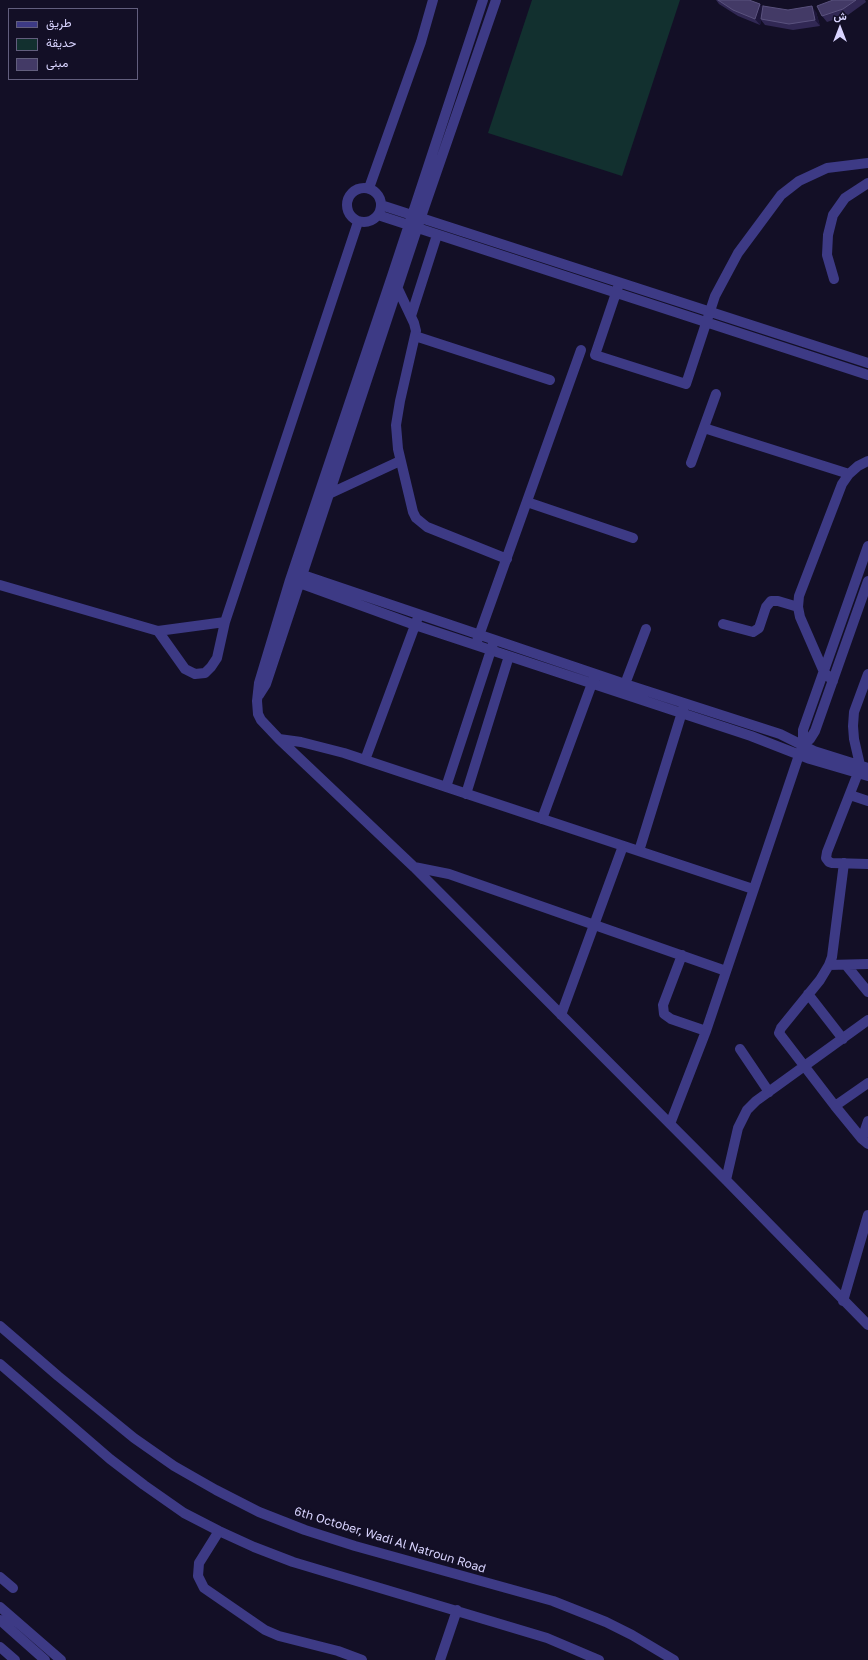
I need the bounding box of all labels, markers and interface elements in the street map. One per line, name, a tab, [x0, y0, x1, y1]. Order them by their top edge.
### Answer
legend	[8, 8, 138, 80]
north arrow	[820, 8, 860, 48]
text: ش	[833, 9, 847, 22]
text: طريق	[46, 15, 71, 30]
text: حديقة	[46, 35, 76, 50]
text: مبنى	[46, 55, 68, 70]
street label: 6th October, Wadi Al Natroun Road	[293, 1504, 487, 1576]

